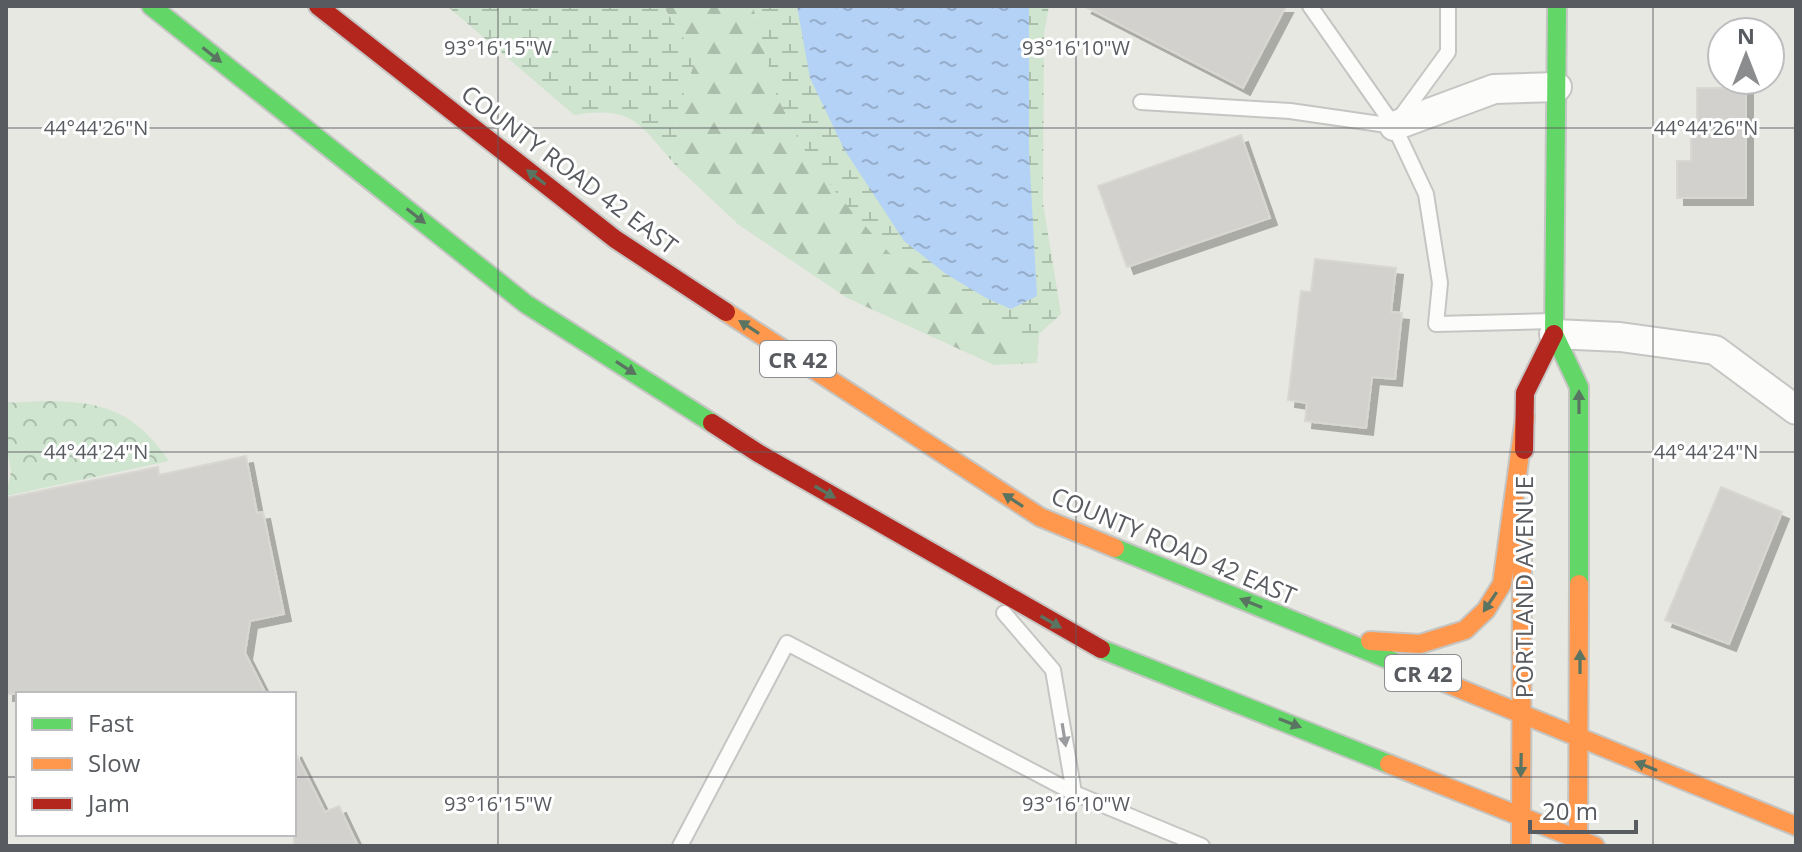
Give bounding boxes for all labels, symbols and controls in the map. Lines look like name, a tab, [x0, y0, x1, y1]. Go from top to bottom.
north arrow	[1706, 16, 1786, 96]
text: N	[1737, 20, 1755, 50]
text: 93°16'15"W	[444, 34, 553, 61]
text: 93°16'10"W	[1022, 34, 1131, 61]
one-way arrow	[202, 46, 222, 62]
street label: COUNTY ROAD 42 EAST	[455, 77, 685, 261]
text: 44°44'26"N	[44, 114, 148, 141]
text: 44°44'26"N	[1654, 114, 1758, 141]
one-way arrow	[526, 170, 546, 186]
one-way arrow	[406, 208, 426, 224]
one-way arrow	[738, 319, 759, 334]
road number: CR 42	[760, 341, 836, 377]
one-way arrow	[616, 361, 637, 376]
one-way arrow	[1573, 389, 1585, 414]
text: 44°44'24"N	[44, 438, 148, 465]
text: 44°44'24"N	[1654, 438, 1758, 465]
street label: PORTLAND AVENUE	[1507, 476, 1540, 698]
street label: COUNTY ROAD 42 EAST	[1046, 478, 1302, 612]
one-way arrow	[814, 485, 837, 499]
one-way arrow	[1002, 493, 1024, 507]
one-way arrow	[1483, 592, 1498, 613]
one-way arrow	[1239, 597, 1263, 610]
one-way arrow	[1039, 615, 1062, 629]
one-way arrow	[1574, 649, 1586, 674]
road number: CR 42	[1385, 655, 1461, 691]
legend	[16, 692, 296, 836]
text: Fast	[88, 706, 134, 739]
one-way arrow	[1278, 717, 1302, 730]
one-way arrow	[1058, 723, 1071, 748]
text: Slow	[88, 746, 141, 779]
one-way arrow	[1515, 753, 1527, 778]
one-way arrow	[1634, 759, 1658, 772]
scale bar	[1530, 784, 1636, 834]
text: Jam	[86, 786, 130, 819]
text: 93°16'15"W	[444, 790, 553, 817]
text: 93°16'10"W	[1022, 790, 1131, 817]
text: 20 m	[1542, 794, 1598, 827]

